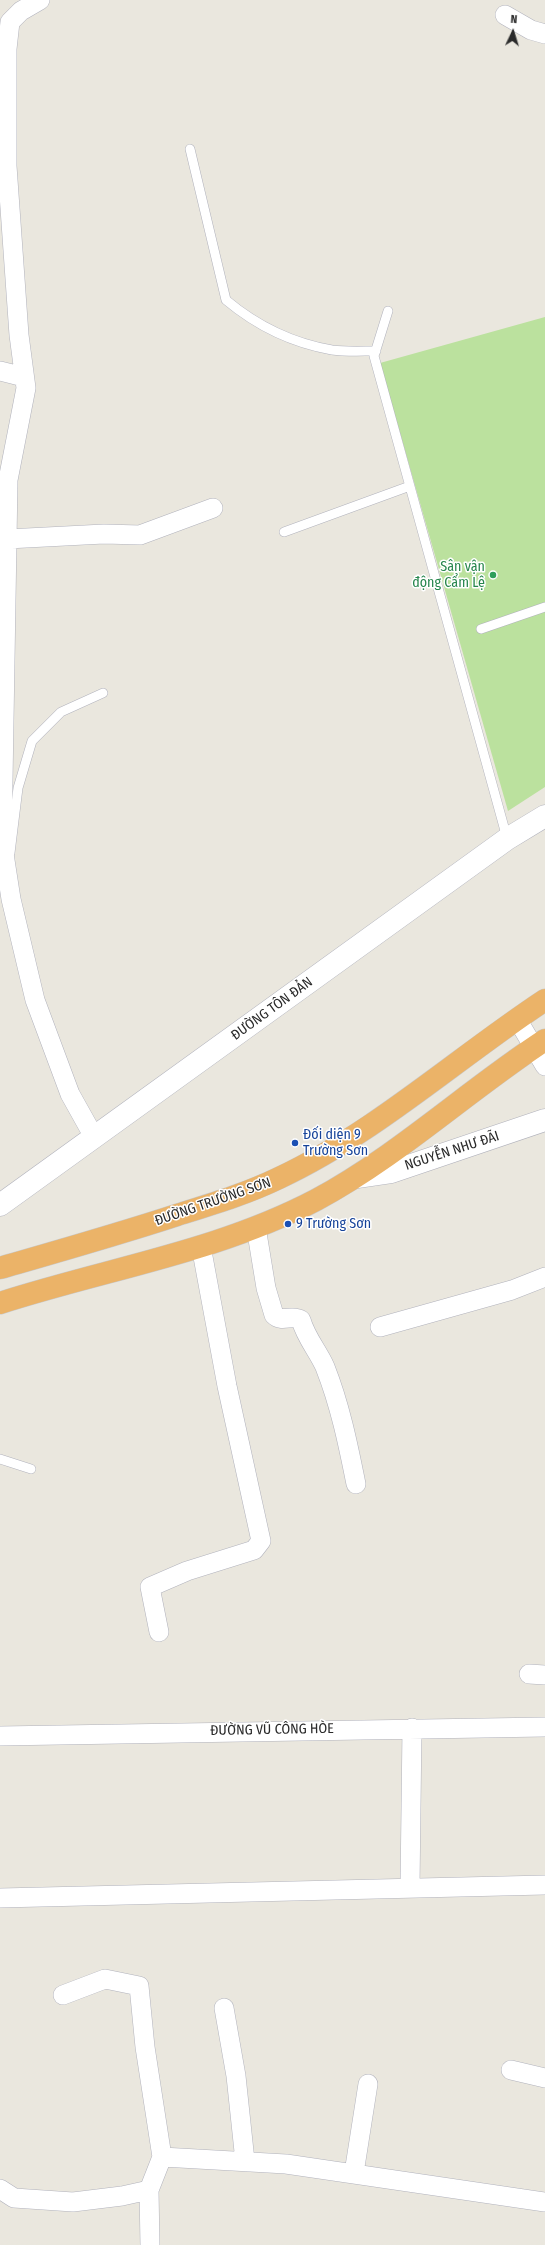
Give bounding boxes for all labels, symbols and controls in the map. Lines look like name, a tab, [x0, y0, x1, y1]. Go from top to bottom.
north arrow	[493, 12, 533, 52]
text: N	[510, 13, 518, 26]
place label: Sân vận động Cẩm Lệ	[412, 559, 485, 592]
marker: Sân vận động Cẩm Lệ	[488, 570, 498, 580]
street label: ĐƯỜNG TÔN ĐẢN	[228, 974, 316, 1044]
place label: Đối diện 9 Trường Sơn	[303, 1127, 368, 1160]
street label: NGUYỄN NHƯ ĐÃI	[403, 1128, 501, 1174]
marker: Đối diện 9 Trường Sơn	[290, 1138, 300, 1148]
street label: ĐƯỜNG TRƯỜNG SƠN	[153, 1174, 273, 1230]
place label: 9 Trường Sơn	[296, 1216, 371, 1232]
marker: 9 Trường Sơn	[283, 1219, 293, 1229]
street label: ĐƯỜNG VŨ CÔNG HÒE	[210, 1721, 334, 1739]

